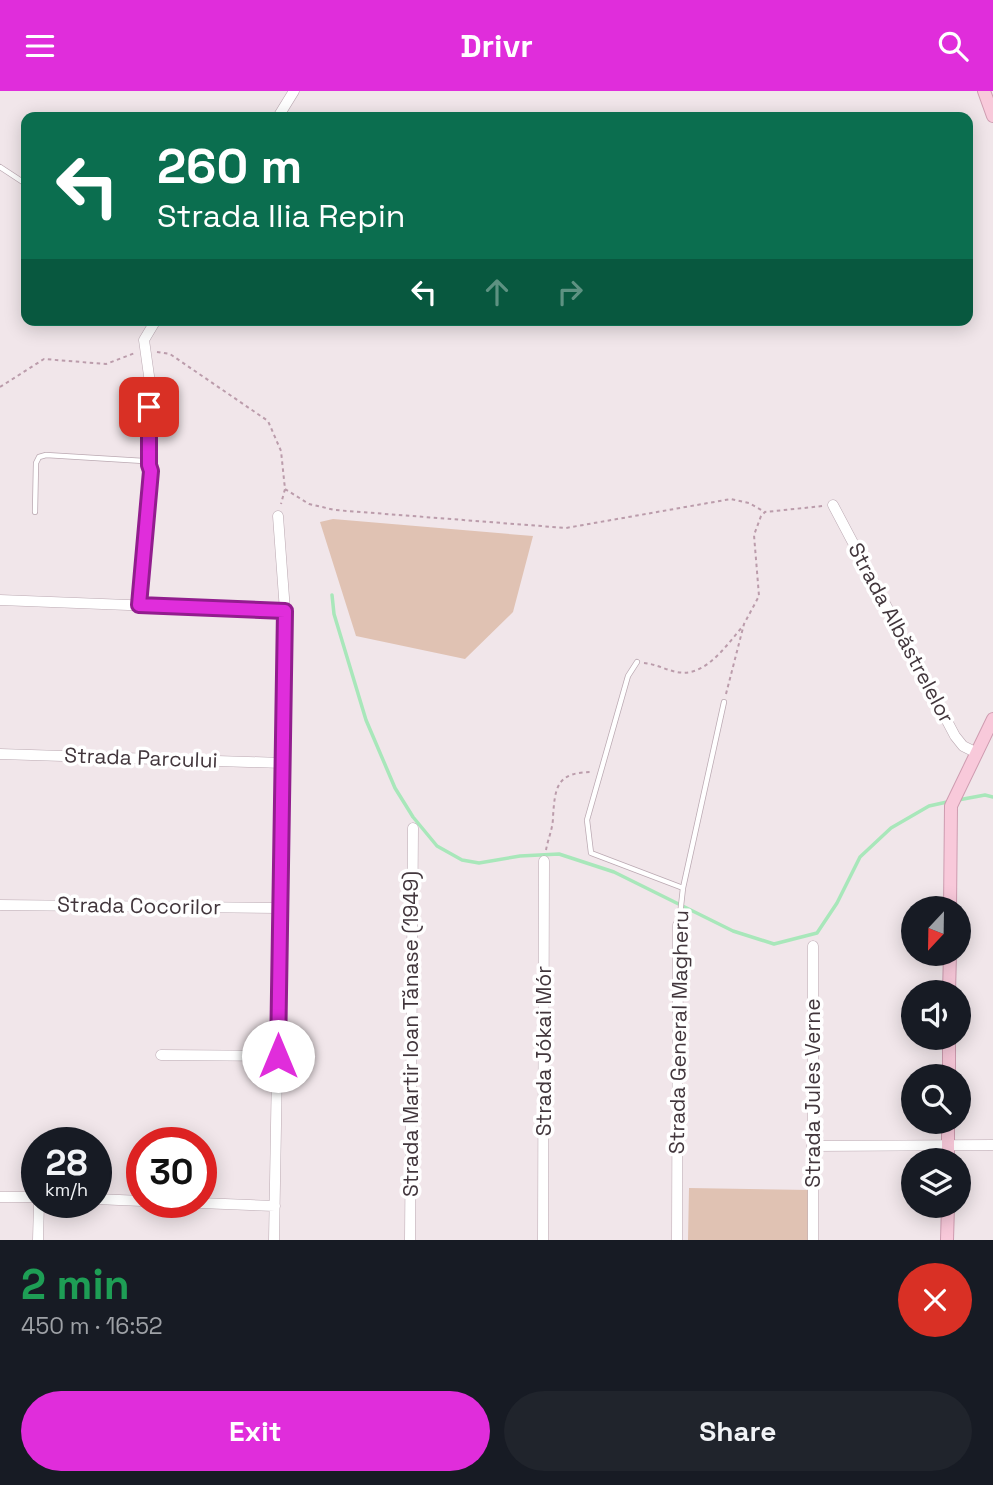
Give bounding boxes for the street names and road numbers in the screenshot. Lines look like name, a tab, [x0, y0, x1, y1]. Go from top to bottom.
street label: Strada Albăstrelelor	[842, 538, 960, 728]
street label: Strada Parcului	[64, 741, 218, 774]
street label: Strada Martir Ioan Tănase (1949)	[397, 871, 424, 1197]
street label: Strada Cocorilor	[57, 891, 221, 920]
street label: Strada General Magheru	[663, 910, 694, 1154]
street label: Strada Jókai Mór	[530, 966, 557, 1136]
street label: Strada Jules Verne	[799, 998, 826, 1188]

